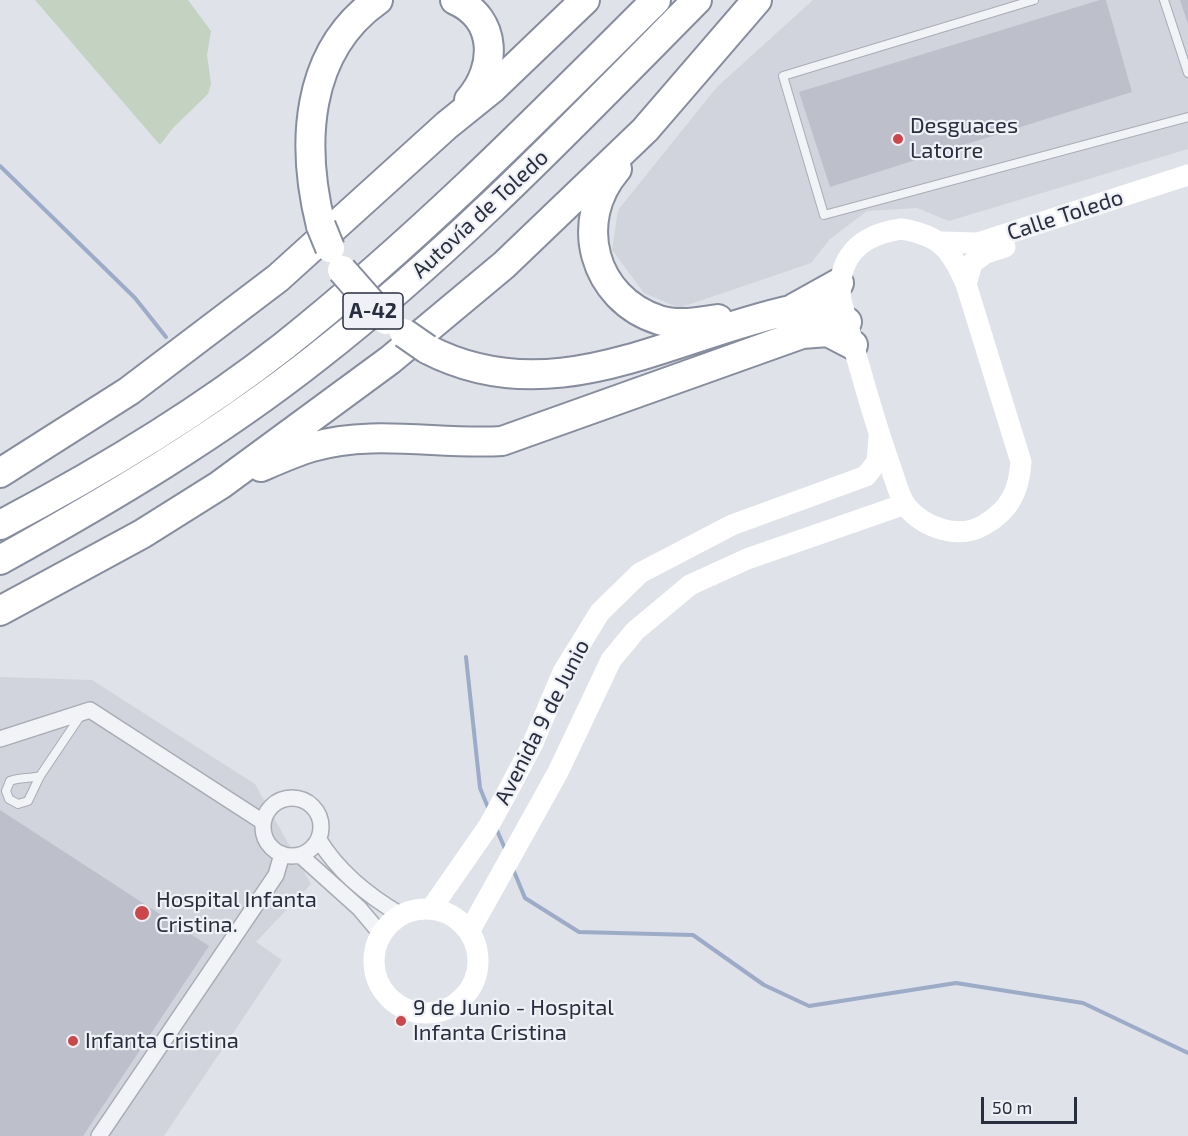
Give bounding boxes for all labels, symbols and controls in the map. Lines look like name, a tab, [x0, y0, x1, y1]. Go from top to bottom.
place label: Desguaces Latorre	[910, 113, 1018, 164]
marker: Desguaces Latorre	[891, 132, 905, 146]
street label: Autovía de Toledo	[406, 144, 554, 284]
street label: Calle Toledo	[1004, 184, 1126, 246]
road number: A-42	[343, 293, 403, 329]
street label: Avenida 9 de Junio	[489, 635, 595, 809]
place label: Hospital Infanta Cristina.	[156, 887, 317, 938]
marker: Hospital Infanta Cristina.	[133, 904, 151, 922]
place label: 9 de Junio - Hospital Infanta Cristina	[413, 995, 614, 1046]
marker: 9 de Junio - Hospital Infanta Cristina	[394, 1014, 408, 1028]
place label: Infanta Cristina	[85, 1028, 239, 1054]
marker: Infanta Cristina	[66, 1034, 80, 1048]
scale bar	[984, 1085, 1080, 1123]
text: 50 m	[992, 1096, 1032, 1118]

